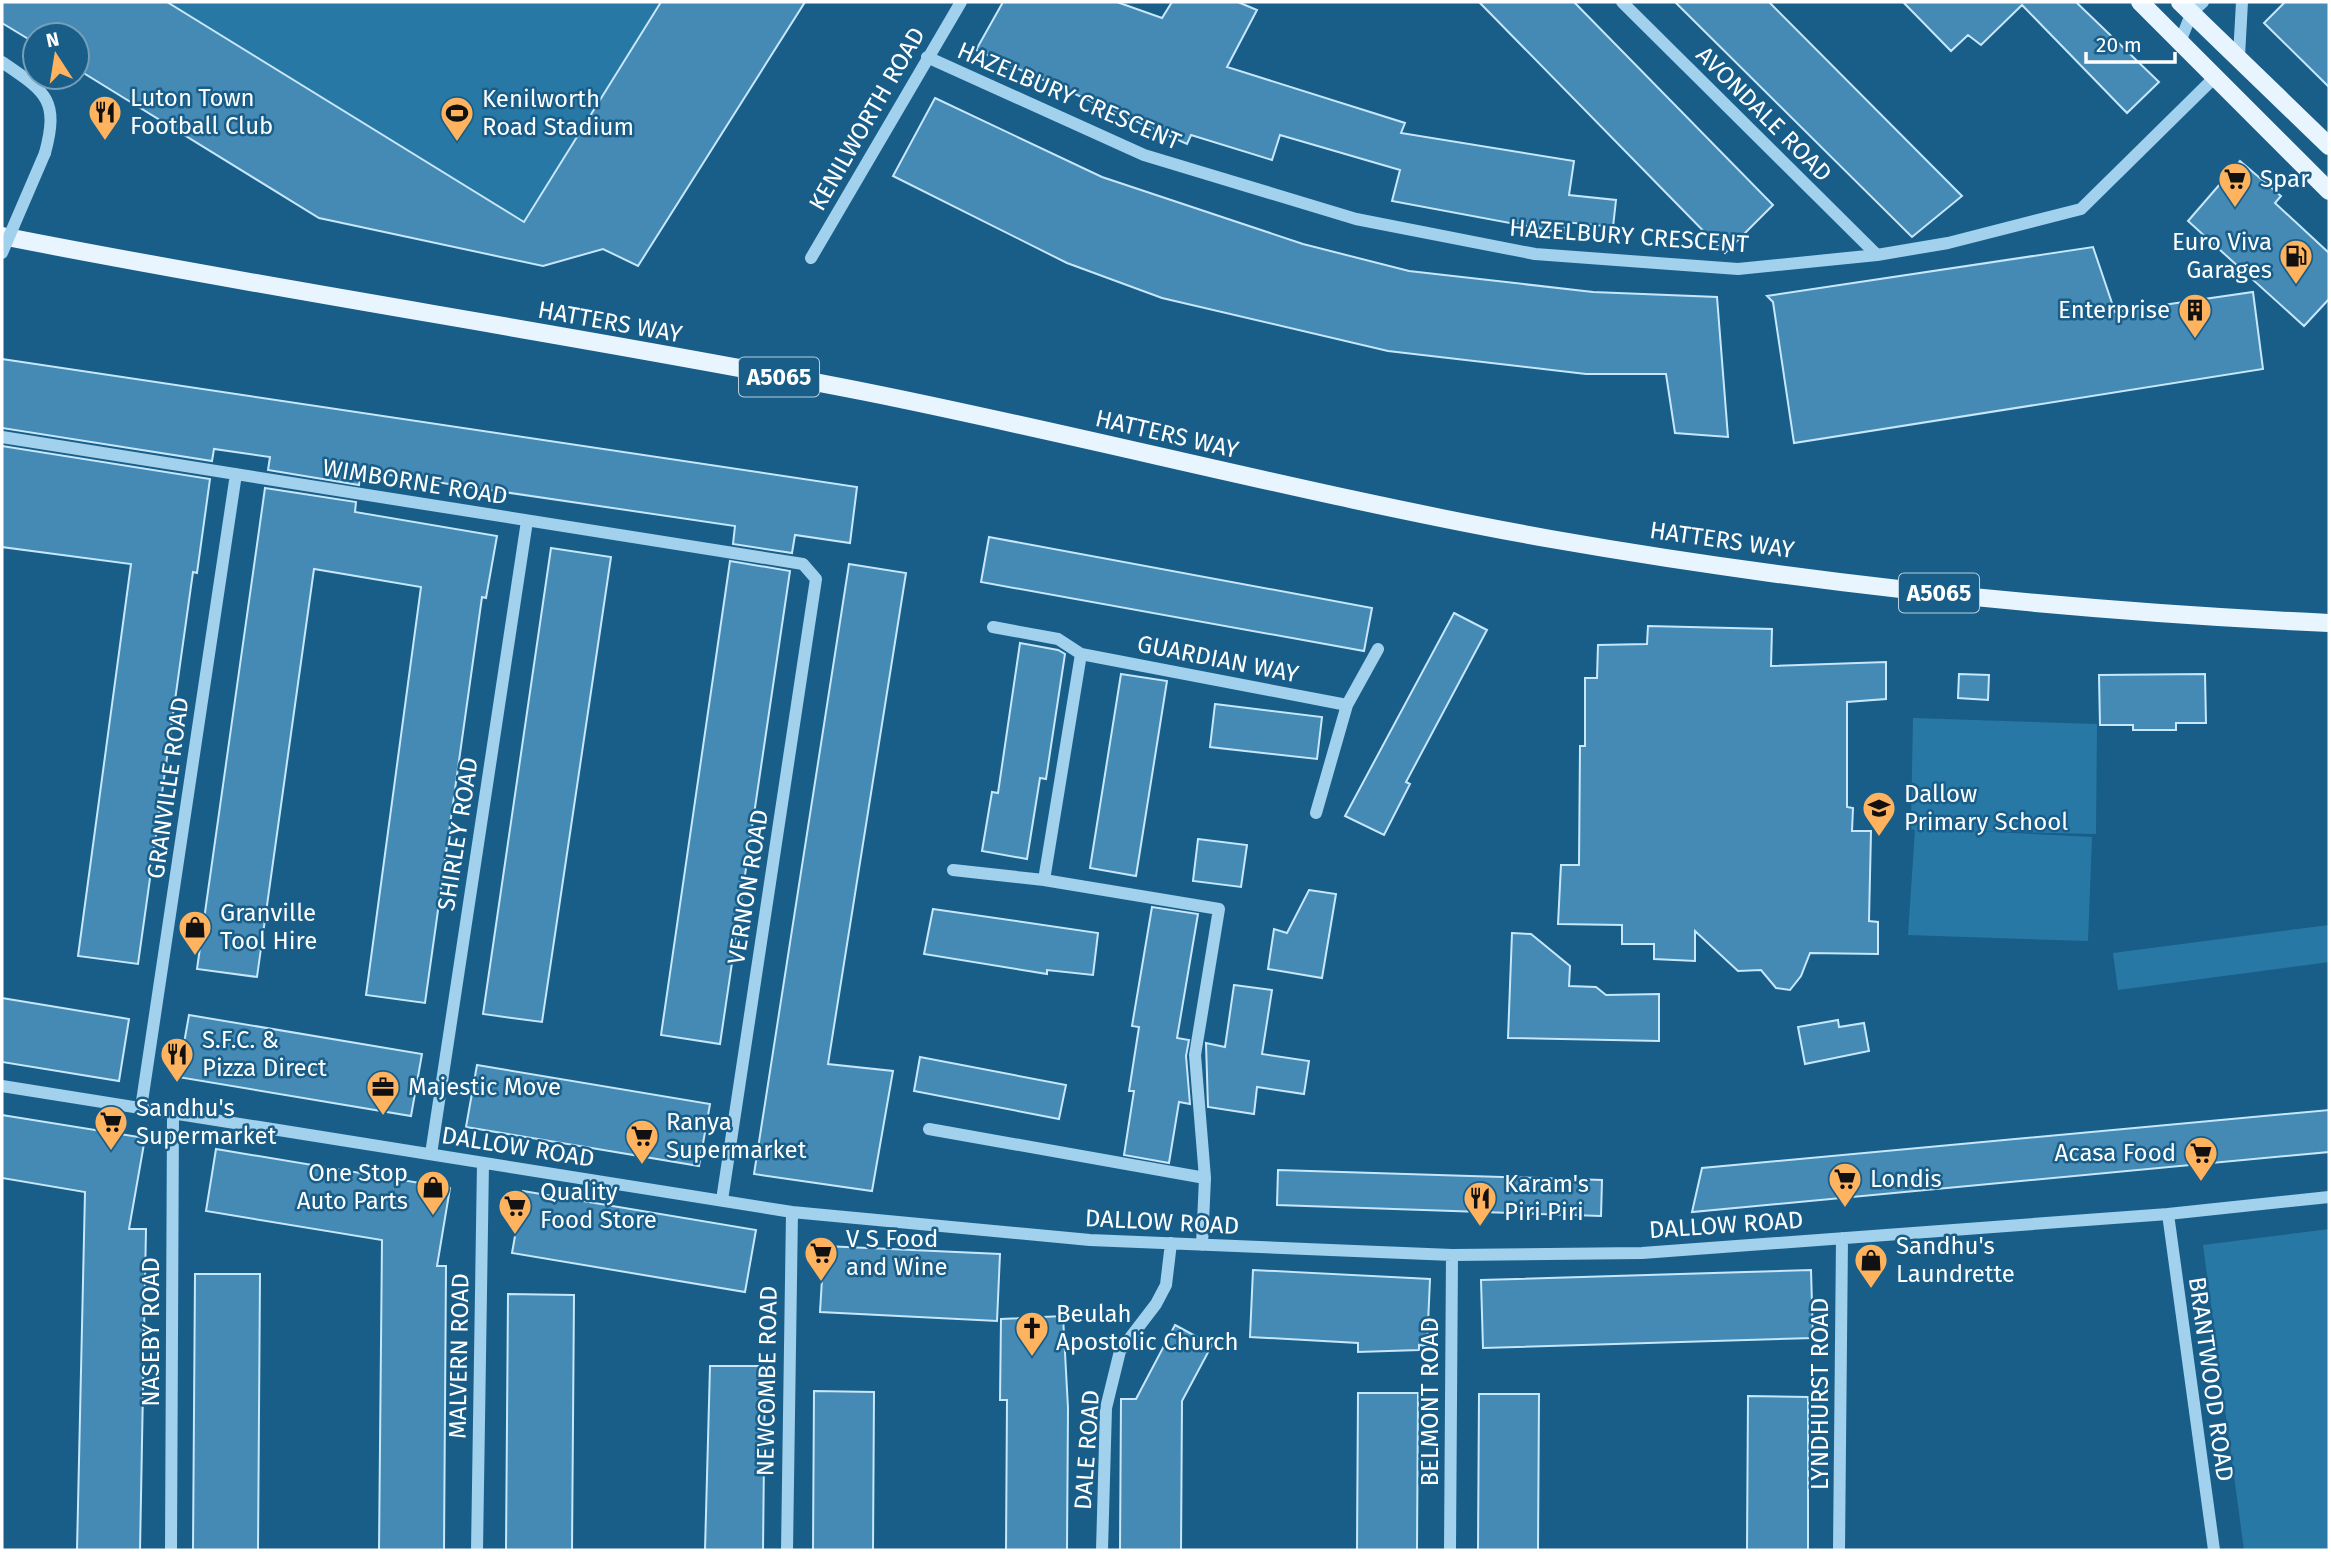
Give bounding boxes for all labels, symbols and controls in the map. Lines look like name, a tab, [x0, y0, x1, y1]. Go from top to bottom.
north arrow	[21, 21, 91, 91]
scale bar	[2086, 21, 2175, 65]
street label: KENILWORTH ROAD	[803, 22, 931, 216]
text: N	[44, 27, 61, 52]
text: 20 m	[2096, 32, 2142, 58]
street label: HAZELBURY CRESCENT	[953, 36, 1185, 156]
street label: AVONDALE ROAD	[1691, 41, 1837, 187]
place label: Luton Town Football Club	[130, 84, 273, 140]
place label: Kenilworth Road Stadium	[482, 85, 634, 141]
restaurant icon: Luton Town Football Club	[86, 93, 124, 142]
sports icon: Kenilworth Road Stadium	[438, 94, 476, 143]
supermarket icon: Spar	[2216, 160, 2254, 209]
place label: Spar	[2260, 165, 2310, 193]
street label: HAZELBURY CRESCENT	[1508, 214, 1750, 258]
place label: Euro Viva Garages	[2172, 228, 2272, 284]
fuel station icon: Euro Viva Garages	[2277, 237, 2315, 286]
building icon: Enterprise	[2176, 291, 2214, 340]
street label: HATTERS WAY	[536, 296, 685, 349]
place label: Enterprise	[2058, 296, 2170, 324]
road number: A5065	[739, 358, 819, 396]
street label: HATTERS WAY	[1093, 404, 1242, 464]
street label: WIMBORNE ROAD	[321, 454, 509, 510]
street label: HATTERS WAY	[1648, 516, 1797, 564]
road number: A5065	[1899, 573, 1979, 612]
street label: GUARDIAN WAY	[1135, 630, 1302, 689]
street label: GRANVILLE ROAD	[141, 695, 195, 881]
street label: SHIRLEY ROAD	[432, 755, 484, 913]
place label: Dallow Primary School	[1904, 780, 2068, 836]
school or university icon: Dallow Primary School	[1860, 789, 1898, 838]
street label: VERNON ROAD	[722, 808, 774, 966]
place label: Granville Tool Hire	[220, 899, 317, 955]
shop icon: Granville Tool Hire	[176, 908, 214, 957]
place label: S.F.C. & Pizza Direct	[202, 1026, 327, 1082]
restaurant icon: S.F.C. & Pizza Direct	[158, 1035, 196, 1084]
office icon: Majestic Move	[364, 1068, 402, 1117]
place label: Majestic Move	[408, 1073, 561, 1101]
place label: Sandhu's Supermarket	[136, 1094, 277, 1150]
supermarket icon: Sandhu's Supermarket	[92, 1103, 130, 1152]
place label: Ranya Supermarket	[666, 1108, 807, 1164]
supermarket icon: Ranya Supermarket	[623, 1117, 661, 1166]
street label: DALLOW ROAD	[440, 1121, 596, 1173]
supermarket icon: Acasa Food	[2182, 1134, 2220, 1183]
place label: Acasa Food	[2054, 1139, 2176, 1167]
place label: One Stop Auto Parts	[297, 1159, 408, 1215]
supermarket icon: Londis	[1826, 1160, 1864, 1209]
place label: Londis	[1870, 1165, 1942, 1193]
shop icon: One Stop Auto Parts	[414, 1168, 452, 1217]
place label: Karam's Piri Piri	[1504, 1170, 1589, 1226]
place label: Quality Food Store	[540, 1178, 657, 1234]
restaurant icon: Karam's Piri Piri	[1461, 1179, 1499, 1228]
supermarket icon: Quality Food Store	[496, 1187, 534, 1236]
street label: DALLOW ROAD	[1084, 1204, 1240, 1240]
street label: DALLOW ROAD	[1648, 1206, 1804, 1244]
place label: V S Food and Wine	[846, 1225, 948, 1281]
place label: Sandhu's Laundrette	[1896, 1232, 2015, 1288]
supermarket icon: V S Food and Wine	[802, 1234, 840, 1283]
shop icon: Sandhu's Laundrette	[1852, 1241, 1890, 1290]
street label: NASEBY ROAD	[137, 1257, 165, 1407]
street label: MALVERN ROAD	[444, 1273, 474, 1439]
street label: BRANTWOOD ROAD	[2183, 1275, 2239, 1483]
street label: NEWCOMBE ROAD	[751, 1285, 783, 1477]
street label: LYNDHURST ROAD	[1806, 1298, 1834, 1490]
place label: Beulah Apostolic Church	[1056, 1300, 1239, 1356]
church icon: Beulah Apostolic Church	[1013, 1309, 1051, 1358]
street label: BELMONT ROAD	[1416, 1317, 1444, 1487]
street label: DALE ROAD	[1069, 1389, 1105, 1511]

